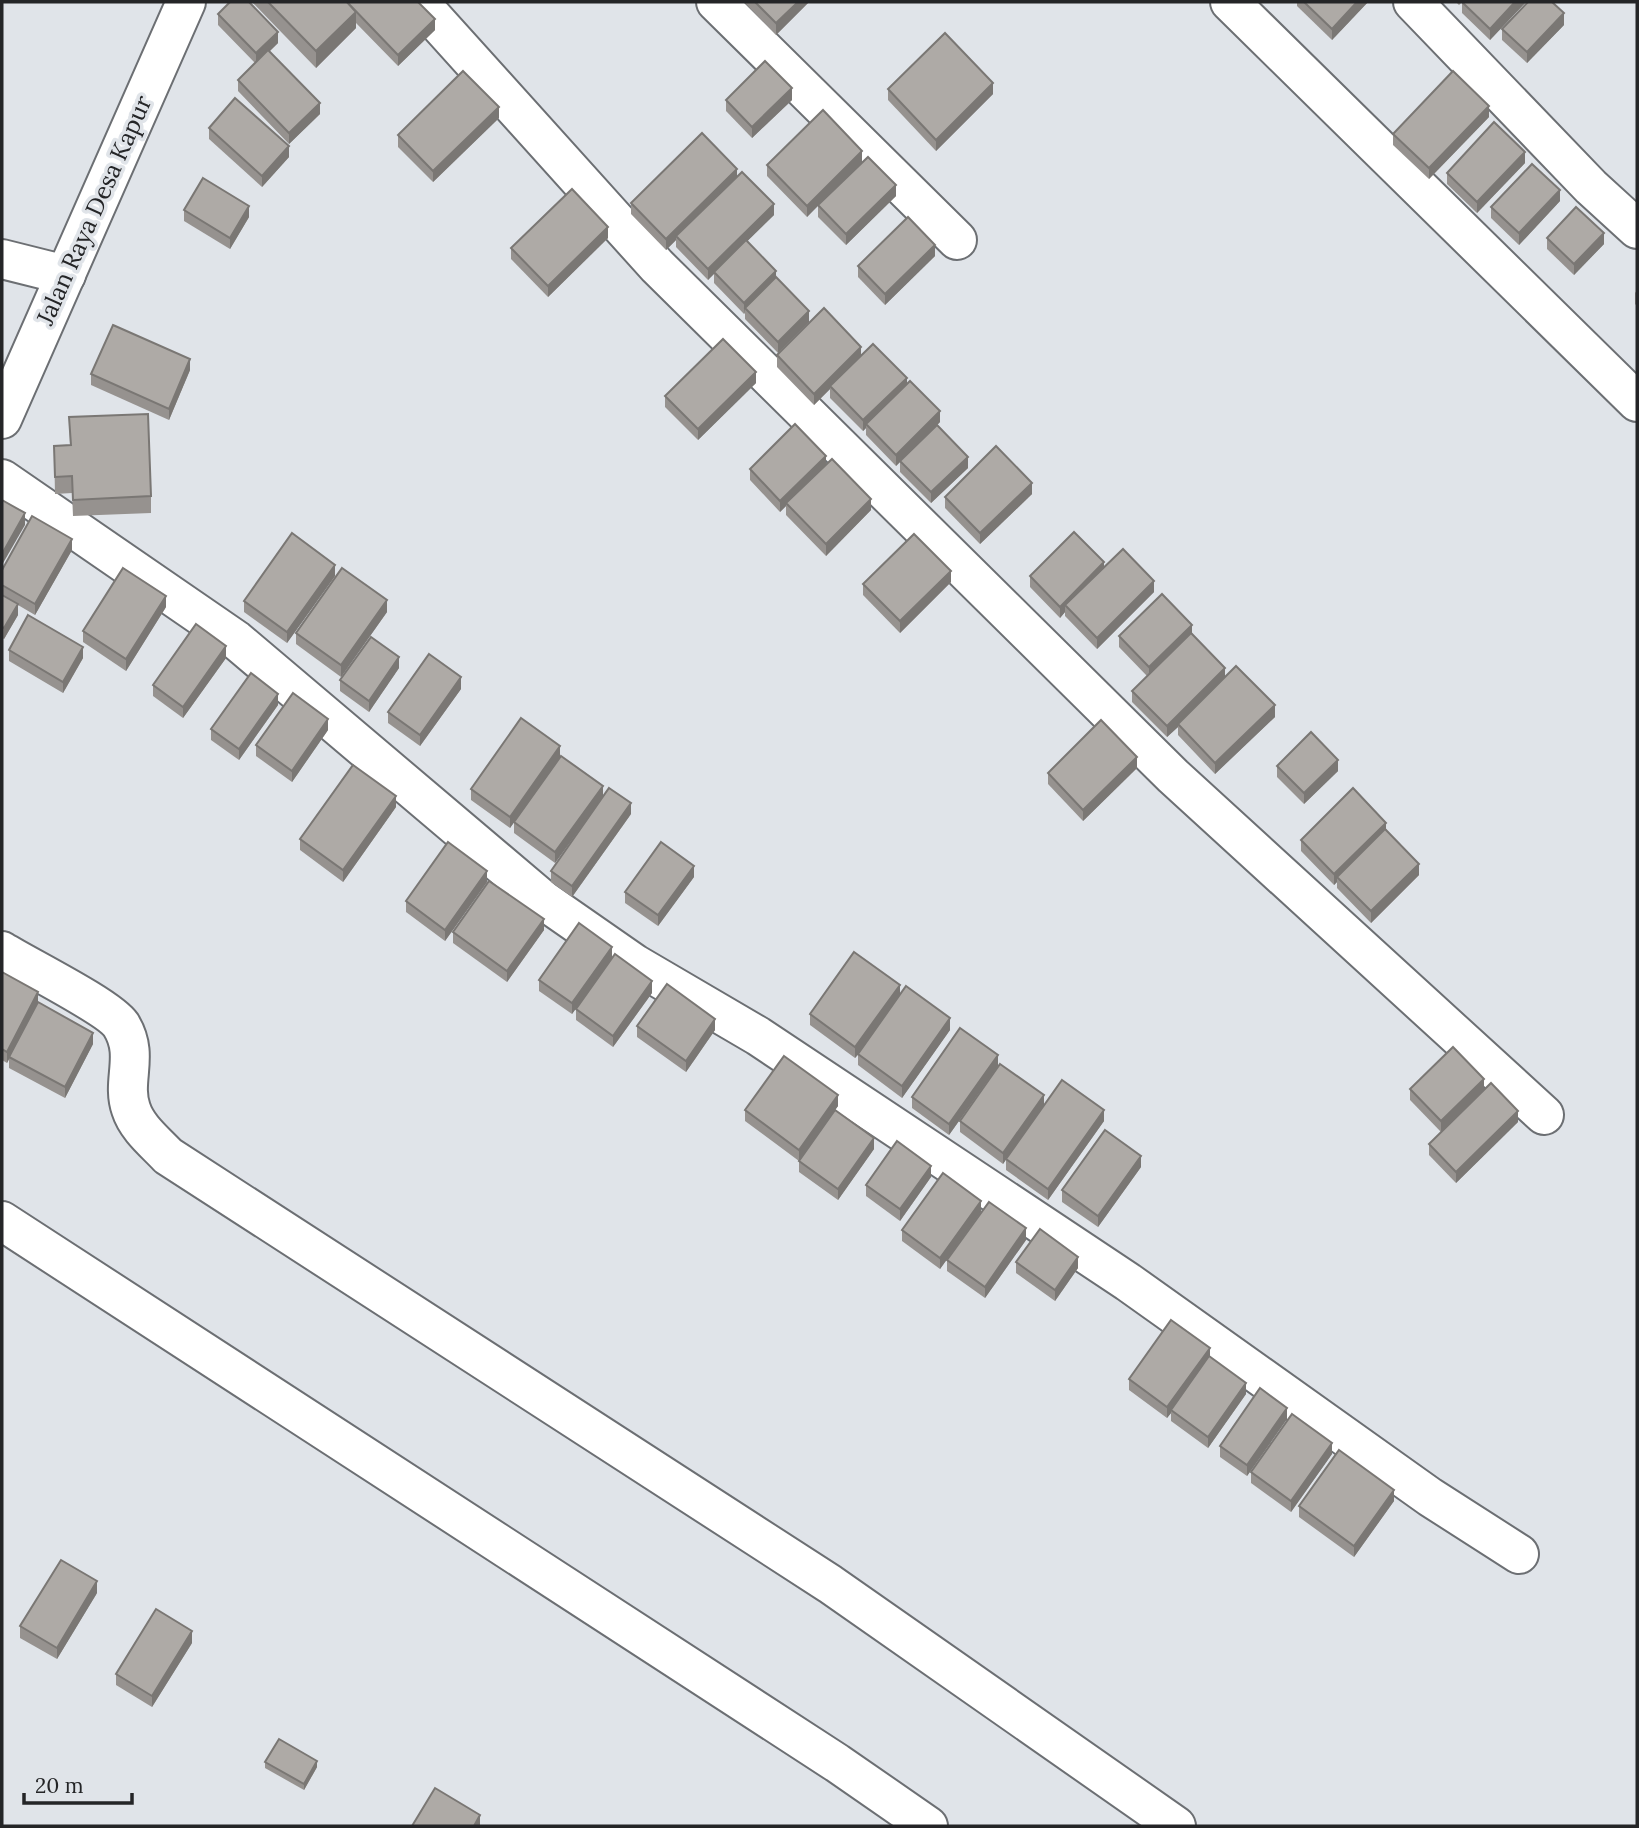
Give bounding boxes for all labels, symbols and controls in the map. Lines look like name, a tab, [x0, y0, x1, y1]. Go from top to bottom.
street label: Jalan Raya Desa Kapur	[29, 90, 159, 330]
scale bar	[24, 1762, 133, 1806]
text: 20 m	[35, 1772, 84, 1799]

